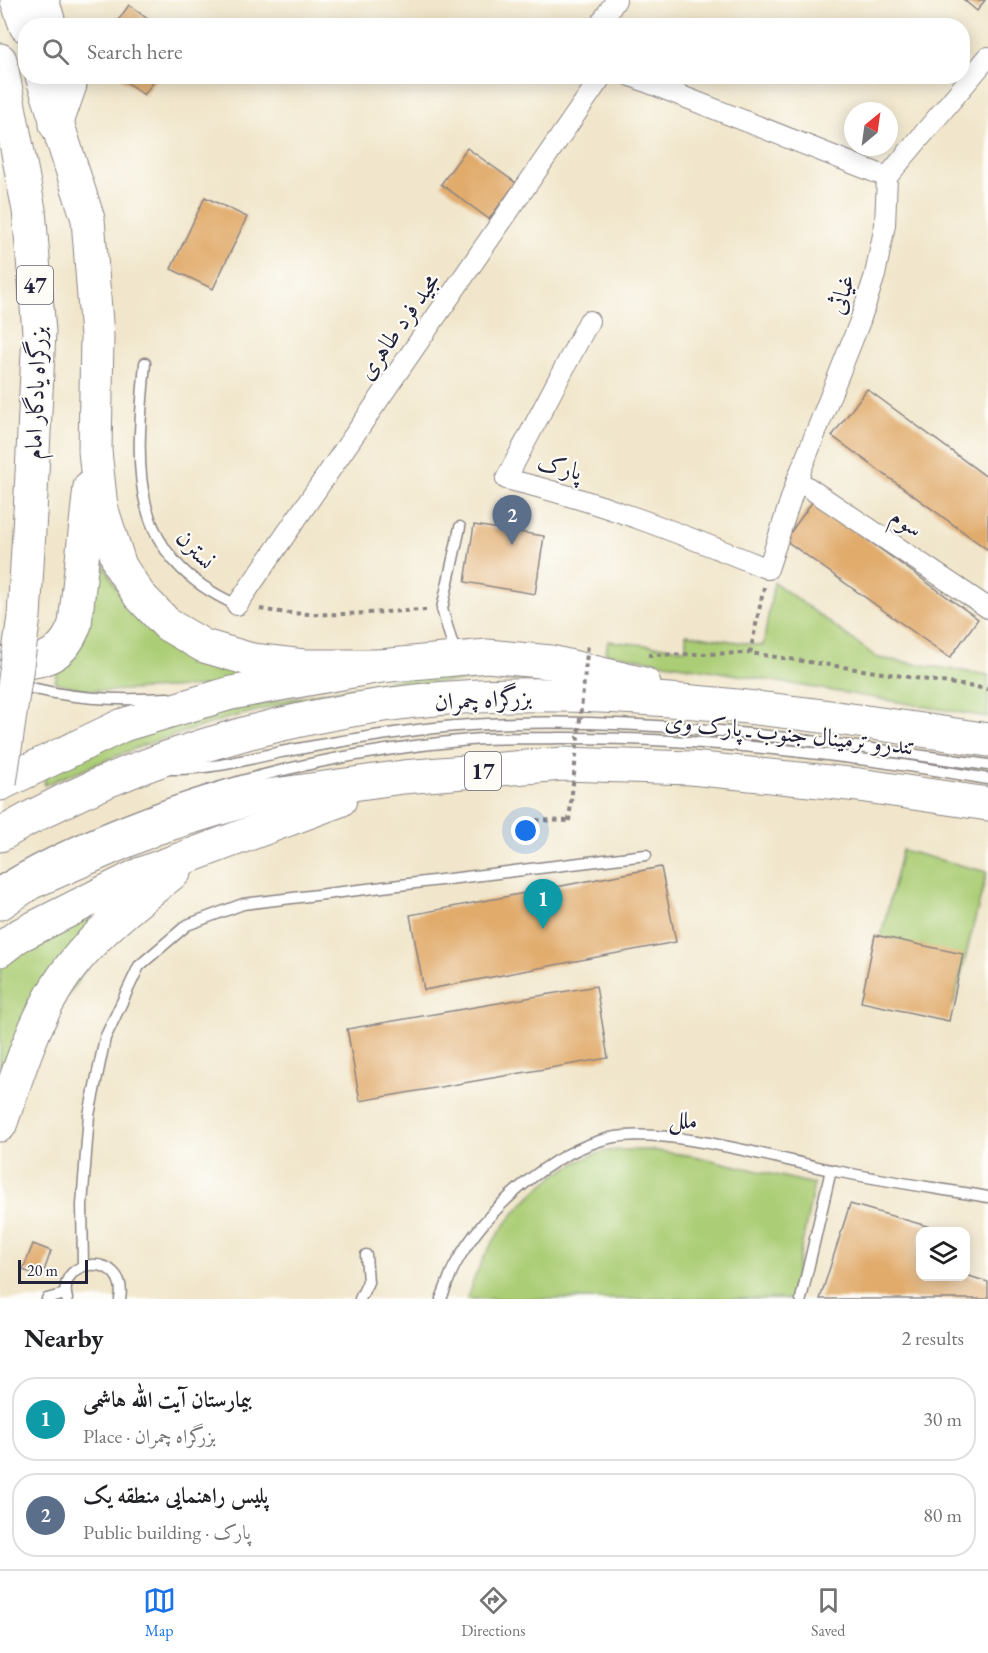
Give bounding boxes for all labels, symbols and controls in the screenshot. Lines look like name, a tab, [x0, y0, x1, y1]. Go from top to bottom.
search box	[18, 18, 970, 84]
icon: search	[39, 35, 72, 68]
text: Search here	[87, 37, 182, 66]
north arrow	[844, 102, 898, 156]
road number: 47	[17, 266, 53, 304]
street label: مجید فرد طاهری	[350, 266, 447, 386]
street label: غیاثی	[820, 270, 862, 318]
street label: بزرگراه یادگار امام	[17, 326, 59, 460]
street label: پارک	[534, 445, 587, 489]
pin: 2	[492, 496, 532, 545]
street label: سوم	[881, 500, 929, 549]
street label: نسترن	[170, 522, 222, 576]
street label: بزرگراه چمران	[433, 681, 533, 717]
street label: تندرو ترمینال جنوب ـ پارک وی	[663, 704, 917, 764]
road number: 17	[465, 752, 501, 790]
your location	[511, 816, 540, 845]
pin: 1	[524, 880, 562, 929]
street label: ملل	[668, 1102, 700, 1138]
map controls	[916, 1227, 970, 1281]
button: layers	[916, 1227, 970, 1281]
scale bar	[18, 1257, 88, 1284]
text: 20 m	[27, 1260, 58, 1281]
text: Nearby	[24, 1321, 104, 1355]
text: 2 results	[901, 1325, 964, 1351]
text: بیمارستان آیت الله هاشمی	[83, 1385, 252, 1414]
text: 1	[40, 1406, 51, 1432]
text: 30 m	[923, 1406, 962, 1432]
text: Place · بزرگراه چمران	[83, 1423, 216, 1449]
text: پلیس راهنمایی منطقه یک	[83, 1481, 268, 1510]
text: 2	[40, 1502, 51, 1528]
text: 80 m	[923, 1502, 962, 1528]
text: Public building · پارک	[83, 1519, 251, 1545]
tab: Map	[143, 1584, 176, 1641]
tab: Directions	[461, 1584, 526, 1641]
tab: Saved	[811, 1584, 845, 1641]

